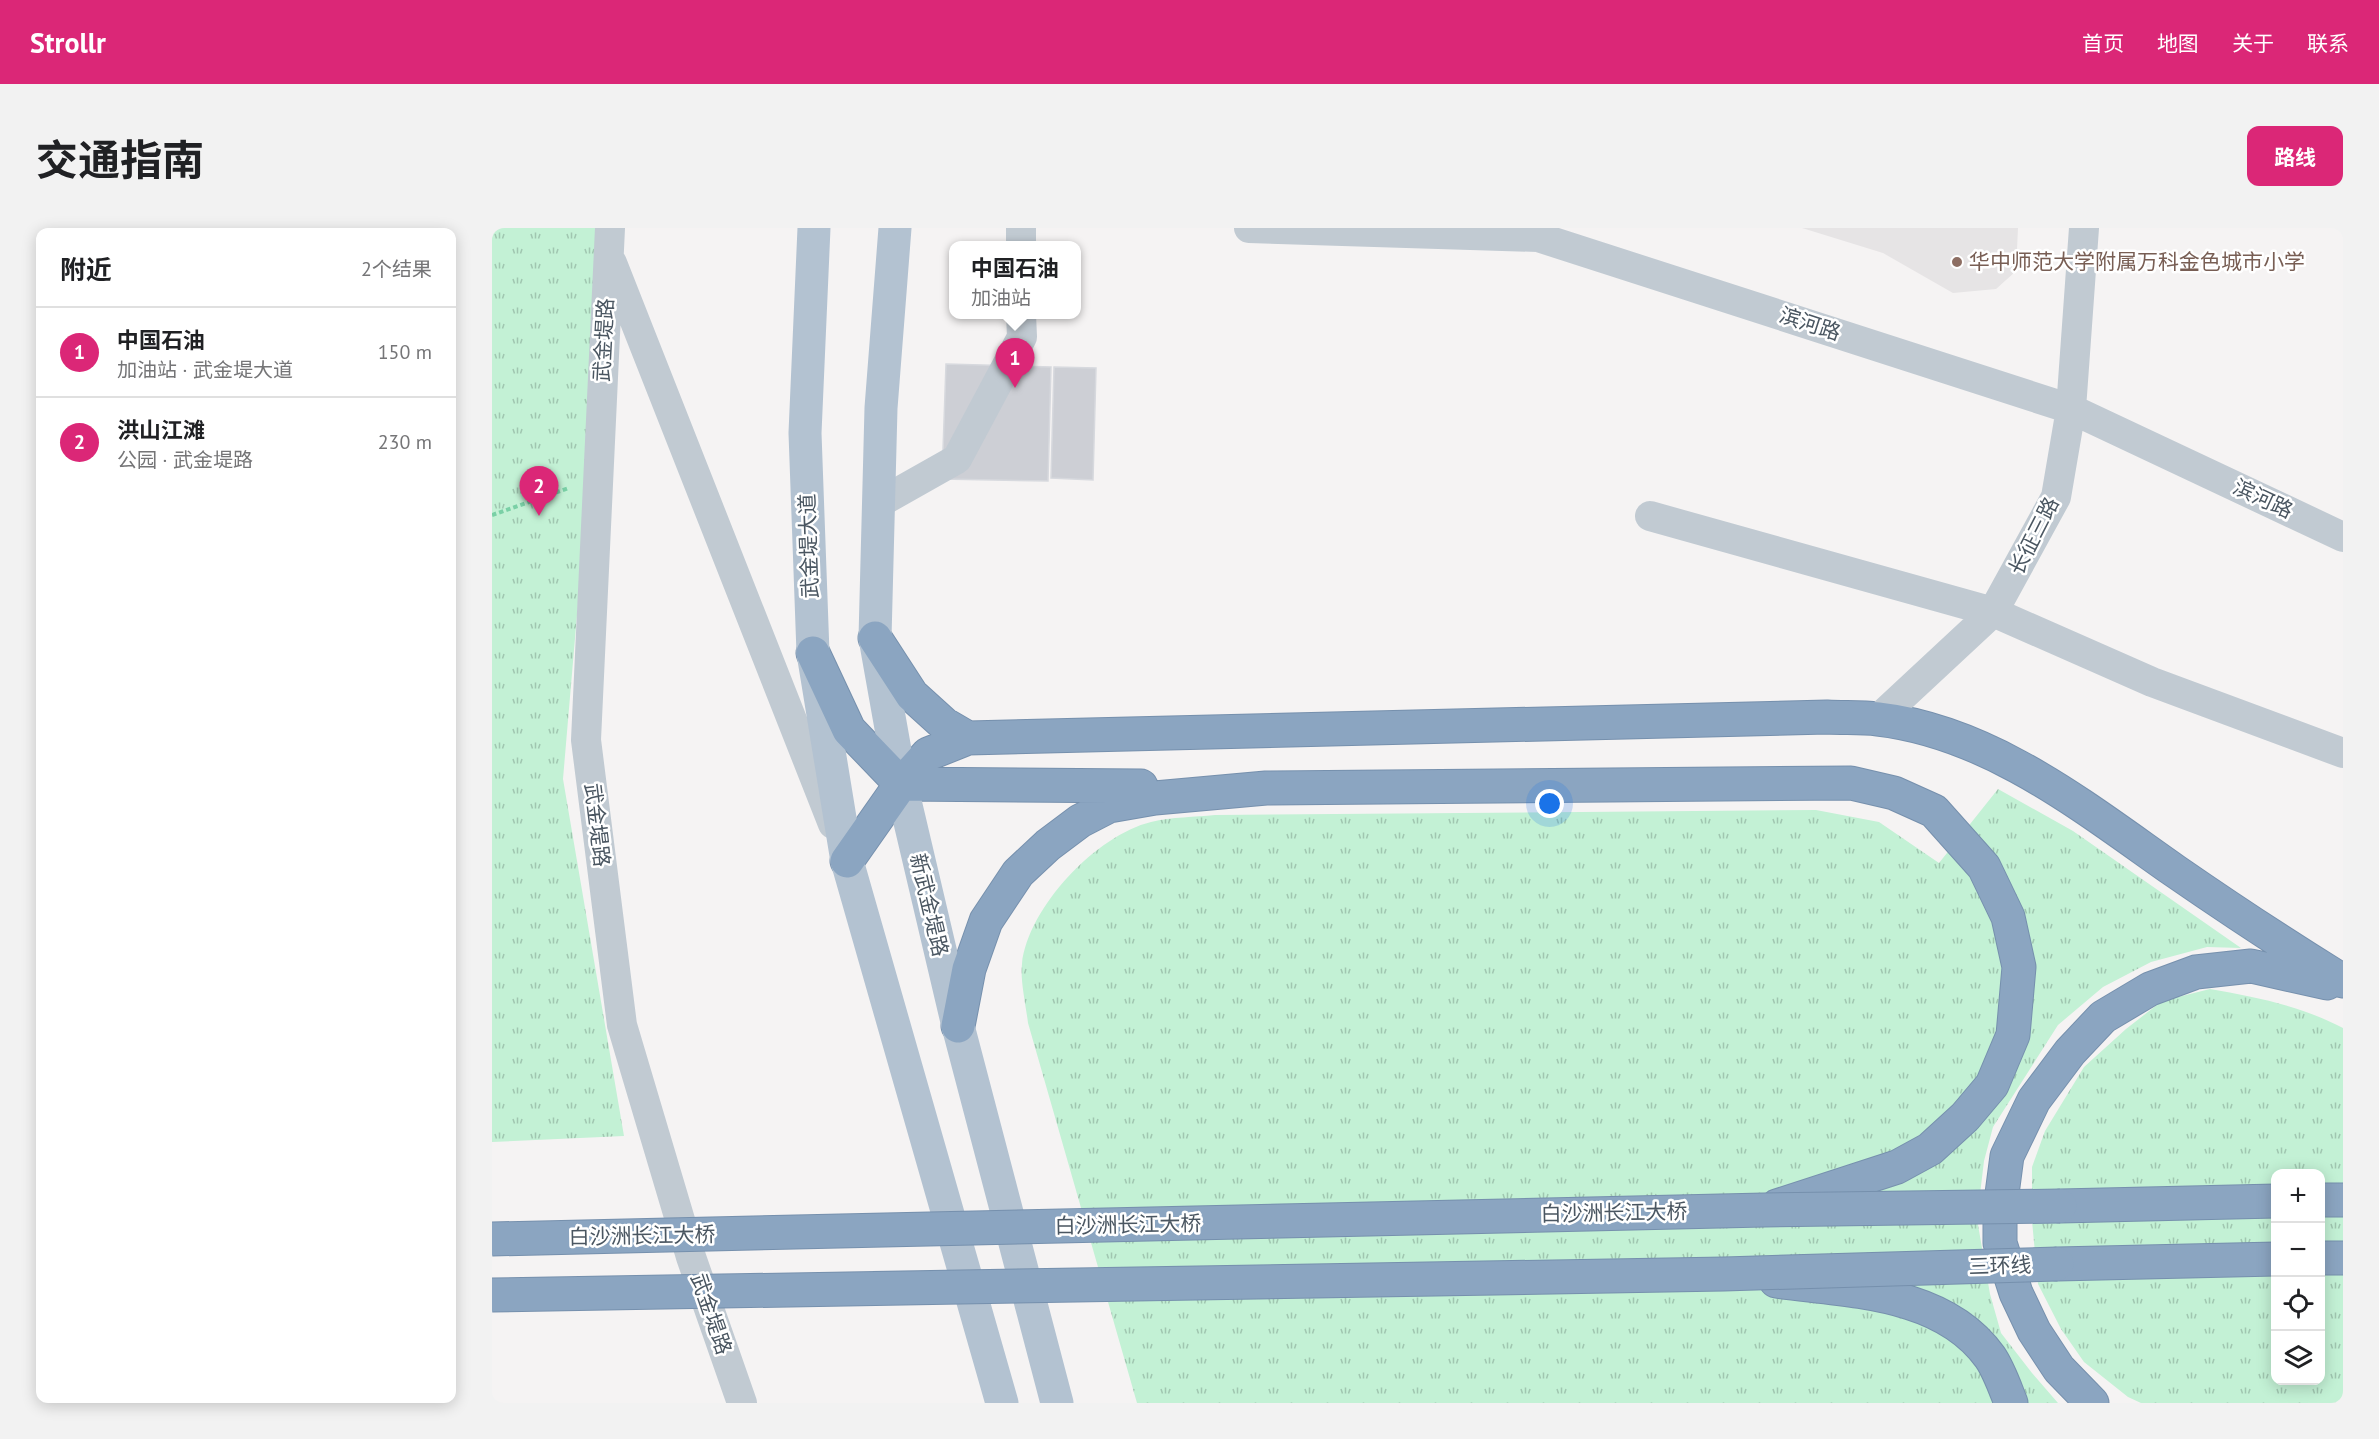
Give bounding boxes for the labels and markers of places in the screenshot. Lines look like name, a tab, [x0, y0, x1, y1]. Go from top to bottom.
place label: 华中师范大学附属万科金色城市小学	[1969, 248, 2305, 275]
marker: 华中师范大学附属万科金色城市小学	[1950, 255, 1964, 269]
pin: 1	[996, 338, 1034, 388]
pin: 2	[520, 466, 558, 516]

